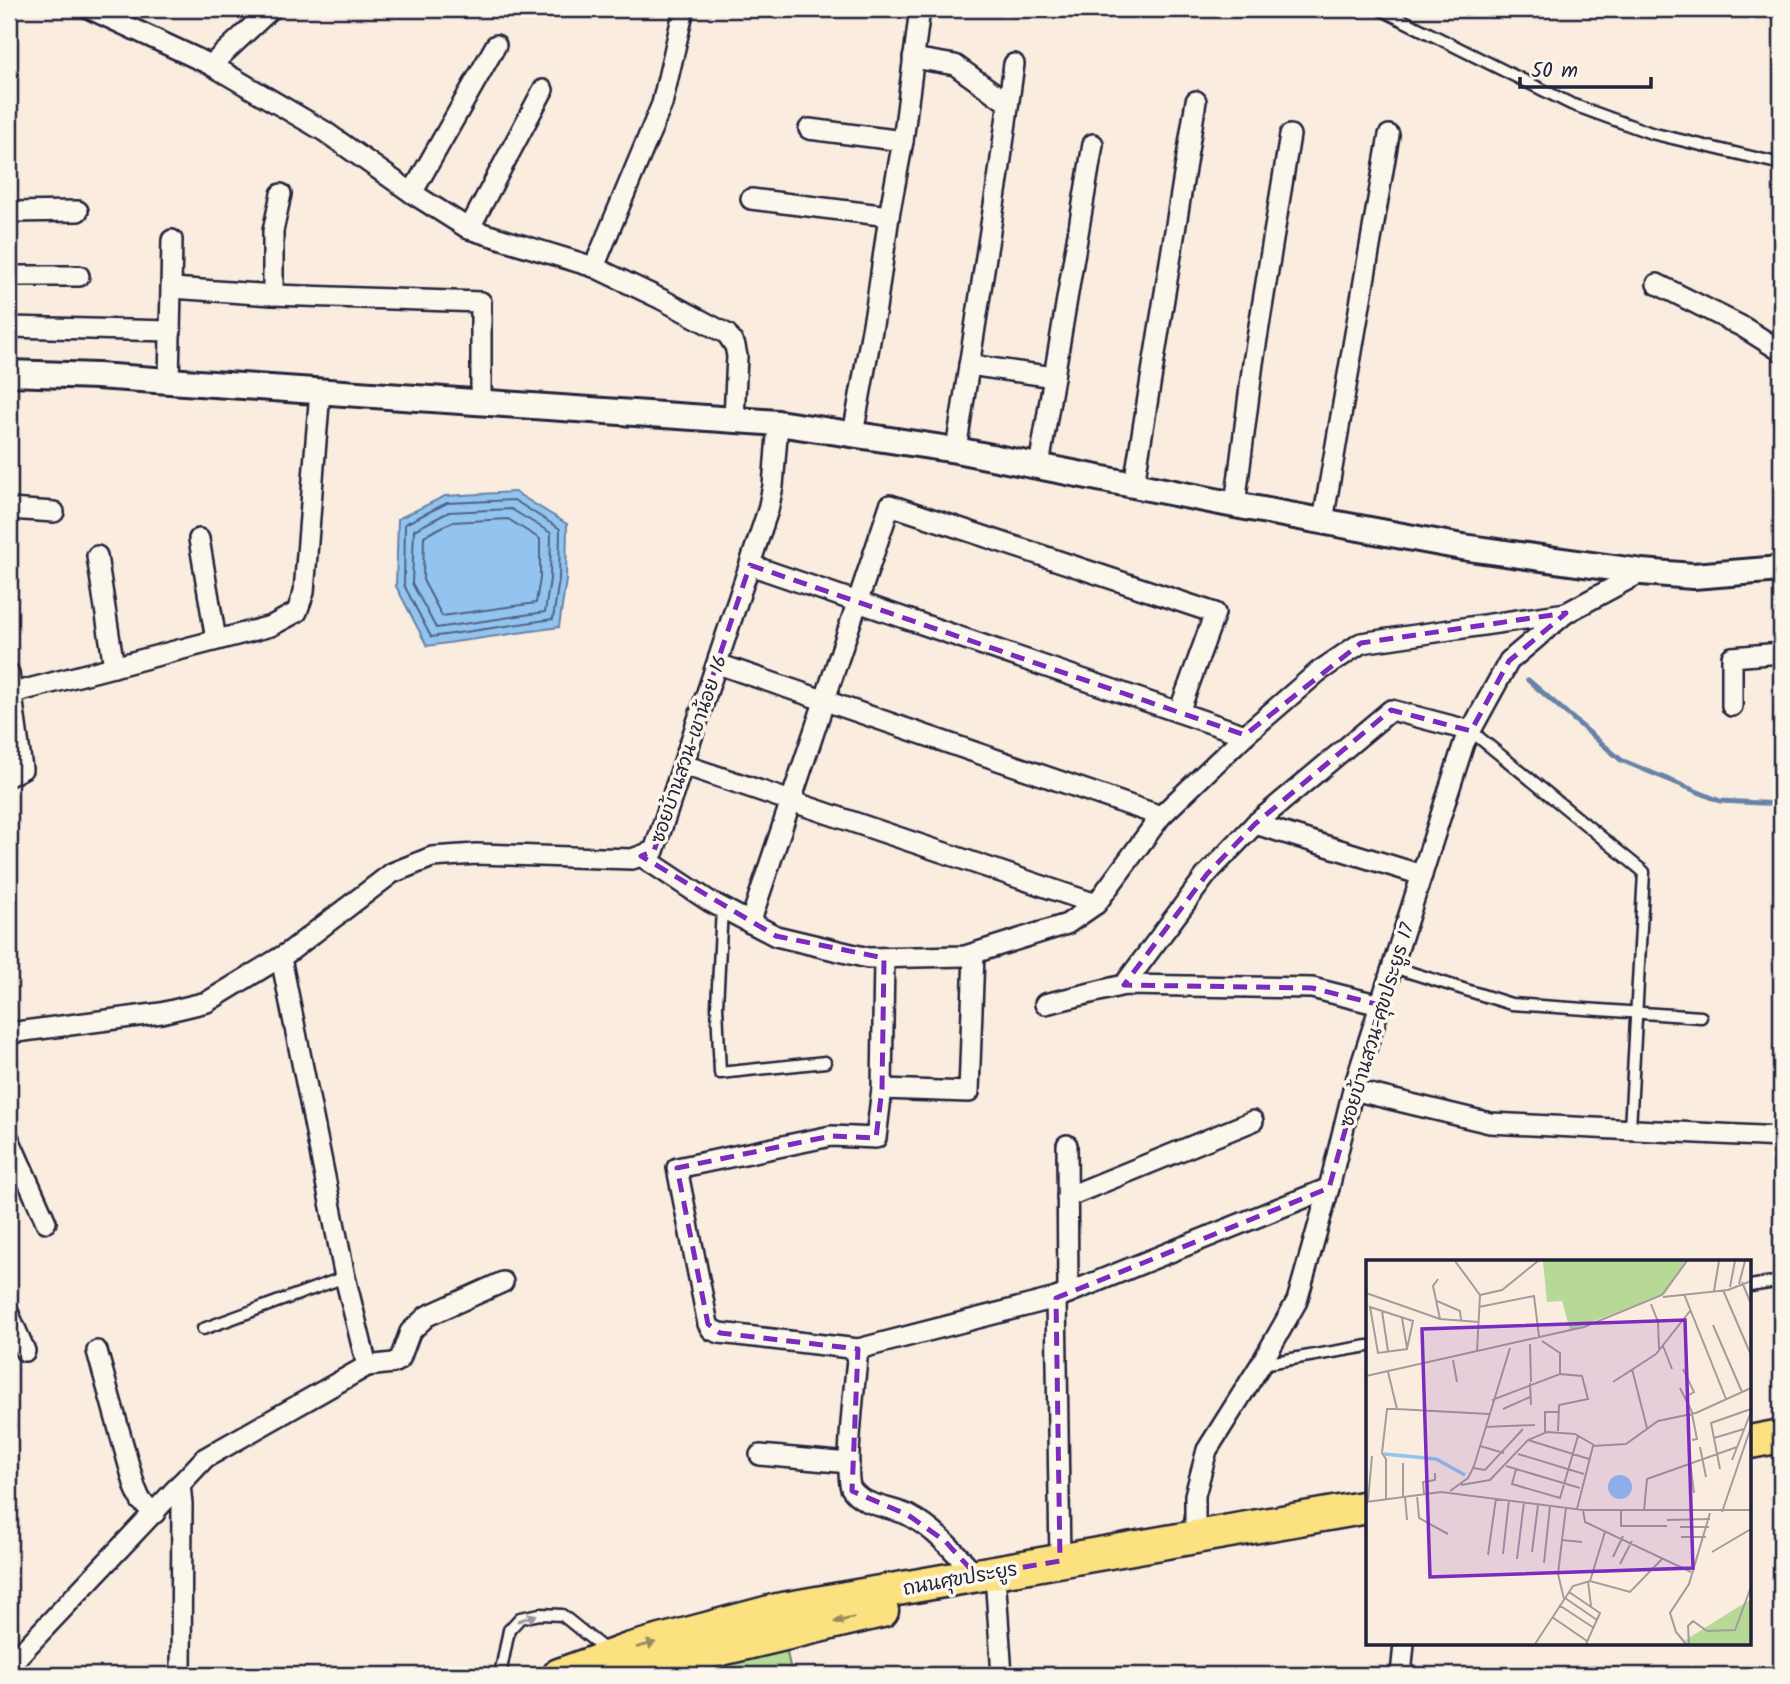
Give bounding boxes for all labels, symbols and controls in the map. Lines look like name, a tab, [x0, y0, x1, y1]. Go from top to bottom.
scale bar	[1520, 46, 1652, 90]
text: 50 m	[1531, 55, 1578, 88]
street label: ซอยบ้านสวน-เขาน้อย 16	[644, 651, 736, 848]
street label: ซอยบ้านสวน-ศุขประยูร 17	[1333, 918, 1424, 1132]
inset map	[1366, 1260, 1752, 1646]
street label: ถนนศุขประยูร	[901, 1555, 1020, 1605]
one-way arrow	[516, 1613, 537, 1623]
one-way arrow	[833, 1615, 855, 1626]
one-way arrow	[636, 1639, 658, 1650]

